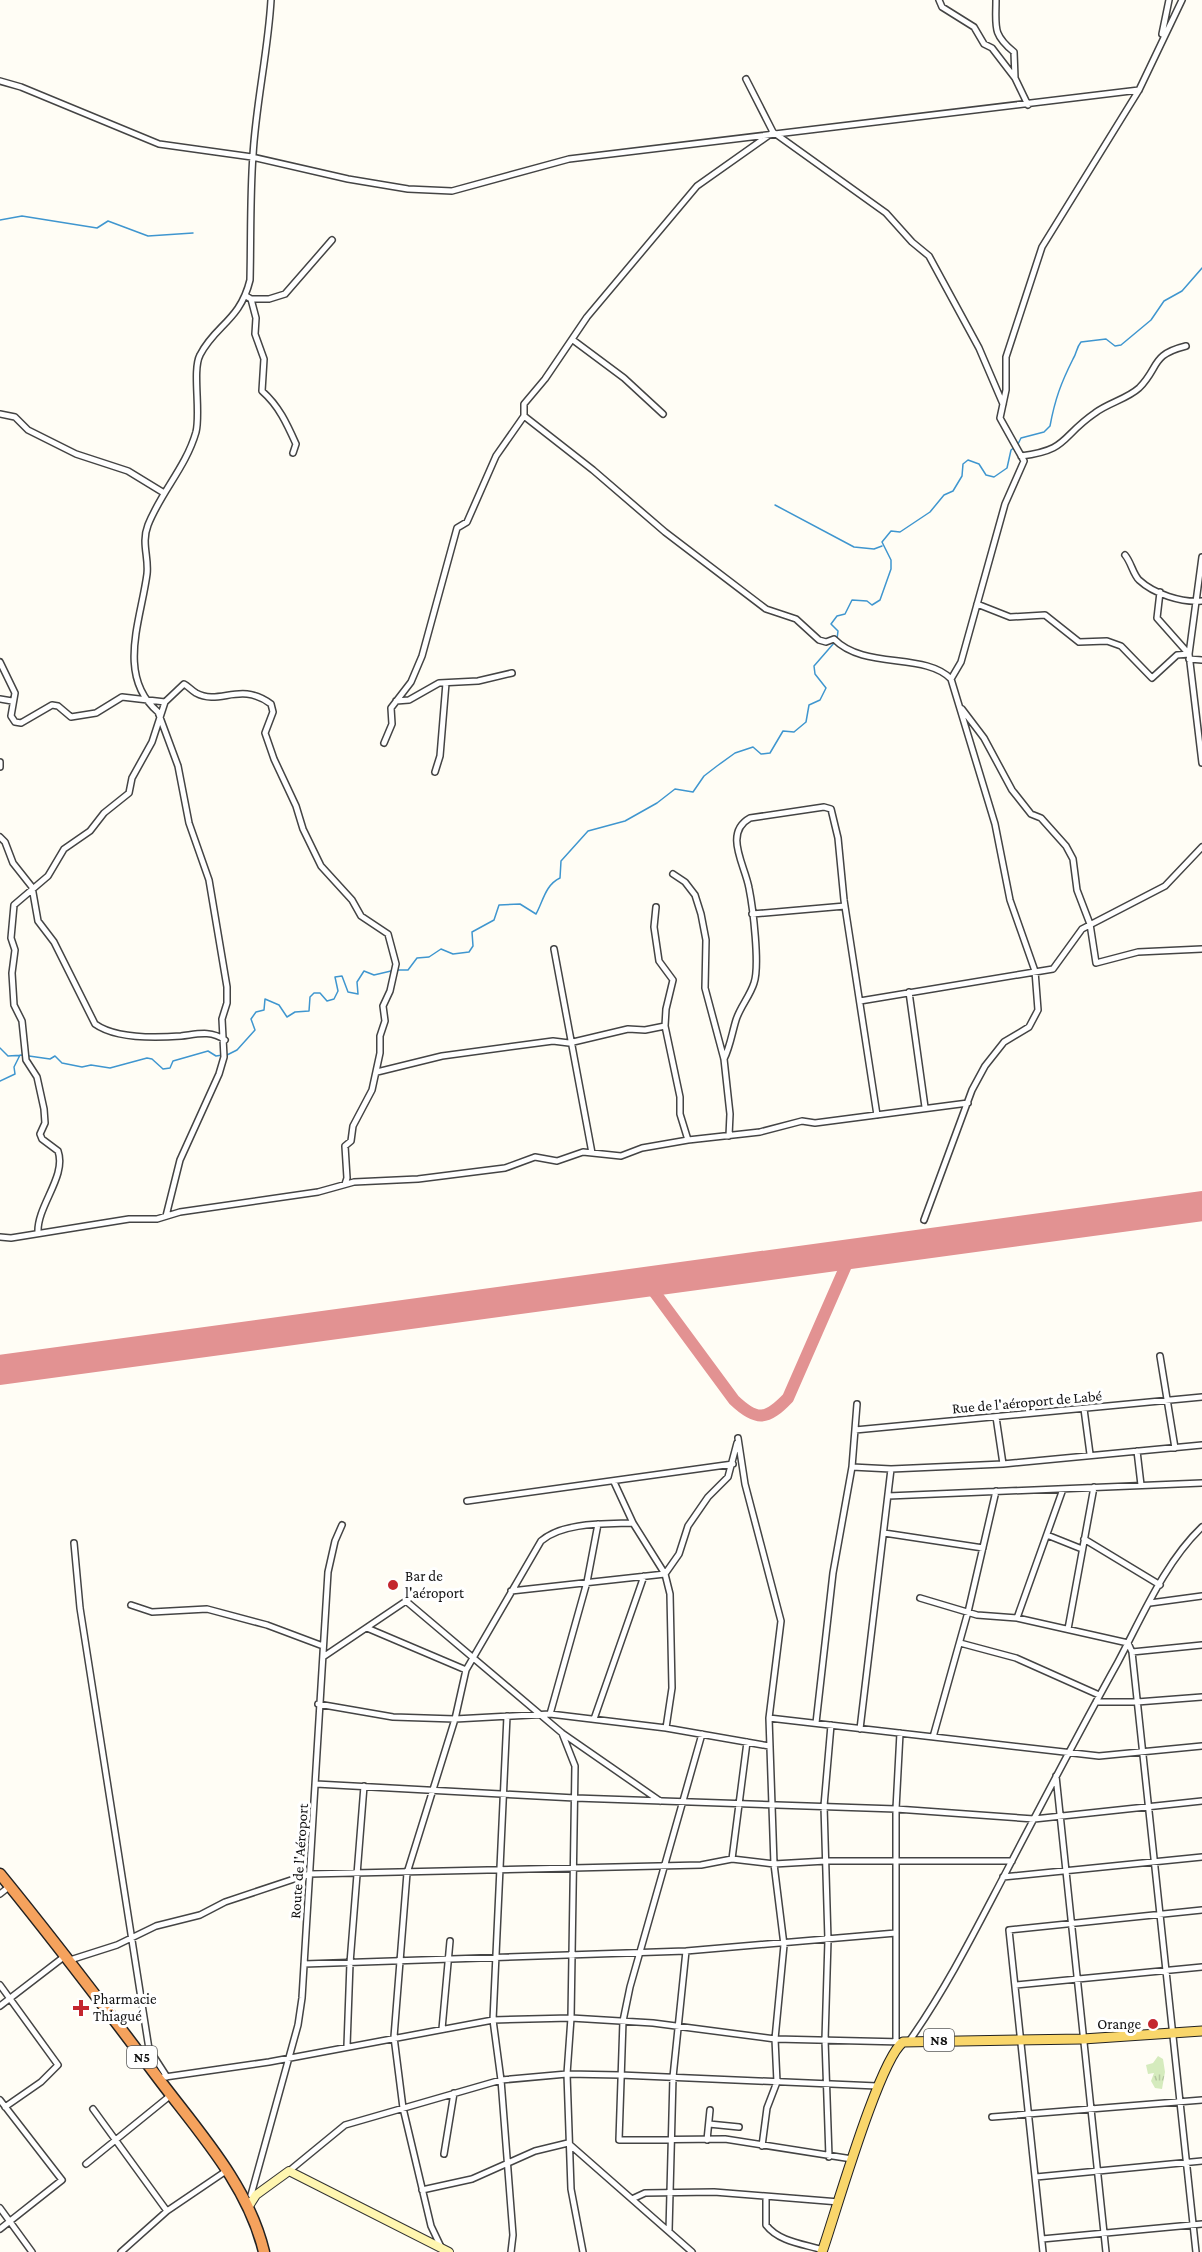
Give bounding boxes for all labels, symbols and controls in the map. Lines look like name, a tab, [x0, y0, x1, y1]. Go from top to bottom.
street label: Rue de l'aéroport de Labé	[951, 1387, 1103, 1418]
place label: Bar de l'aéroport	[405, 1568, 465, 1602]
marker: Bar de l'aéroport	[386, 1578, 400, 1592]
street label: Route de l'Aéroport	[287, 1802, 312, 1919]
place label: Pharmacie Thiagué	[93, 1991, 157, 2025]
marker: Pharmacie Thiagué	[74, 2001, 88, 2015]
place label: Orange	[1097, 2016, 1141, 2033]
marker: Orange	[1146, 2017, 1160, 2031]
road number: N8	[924, 2029, 954, 2051]
road number: N5	[127, 2046, 157, 2068]

